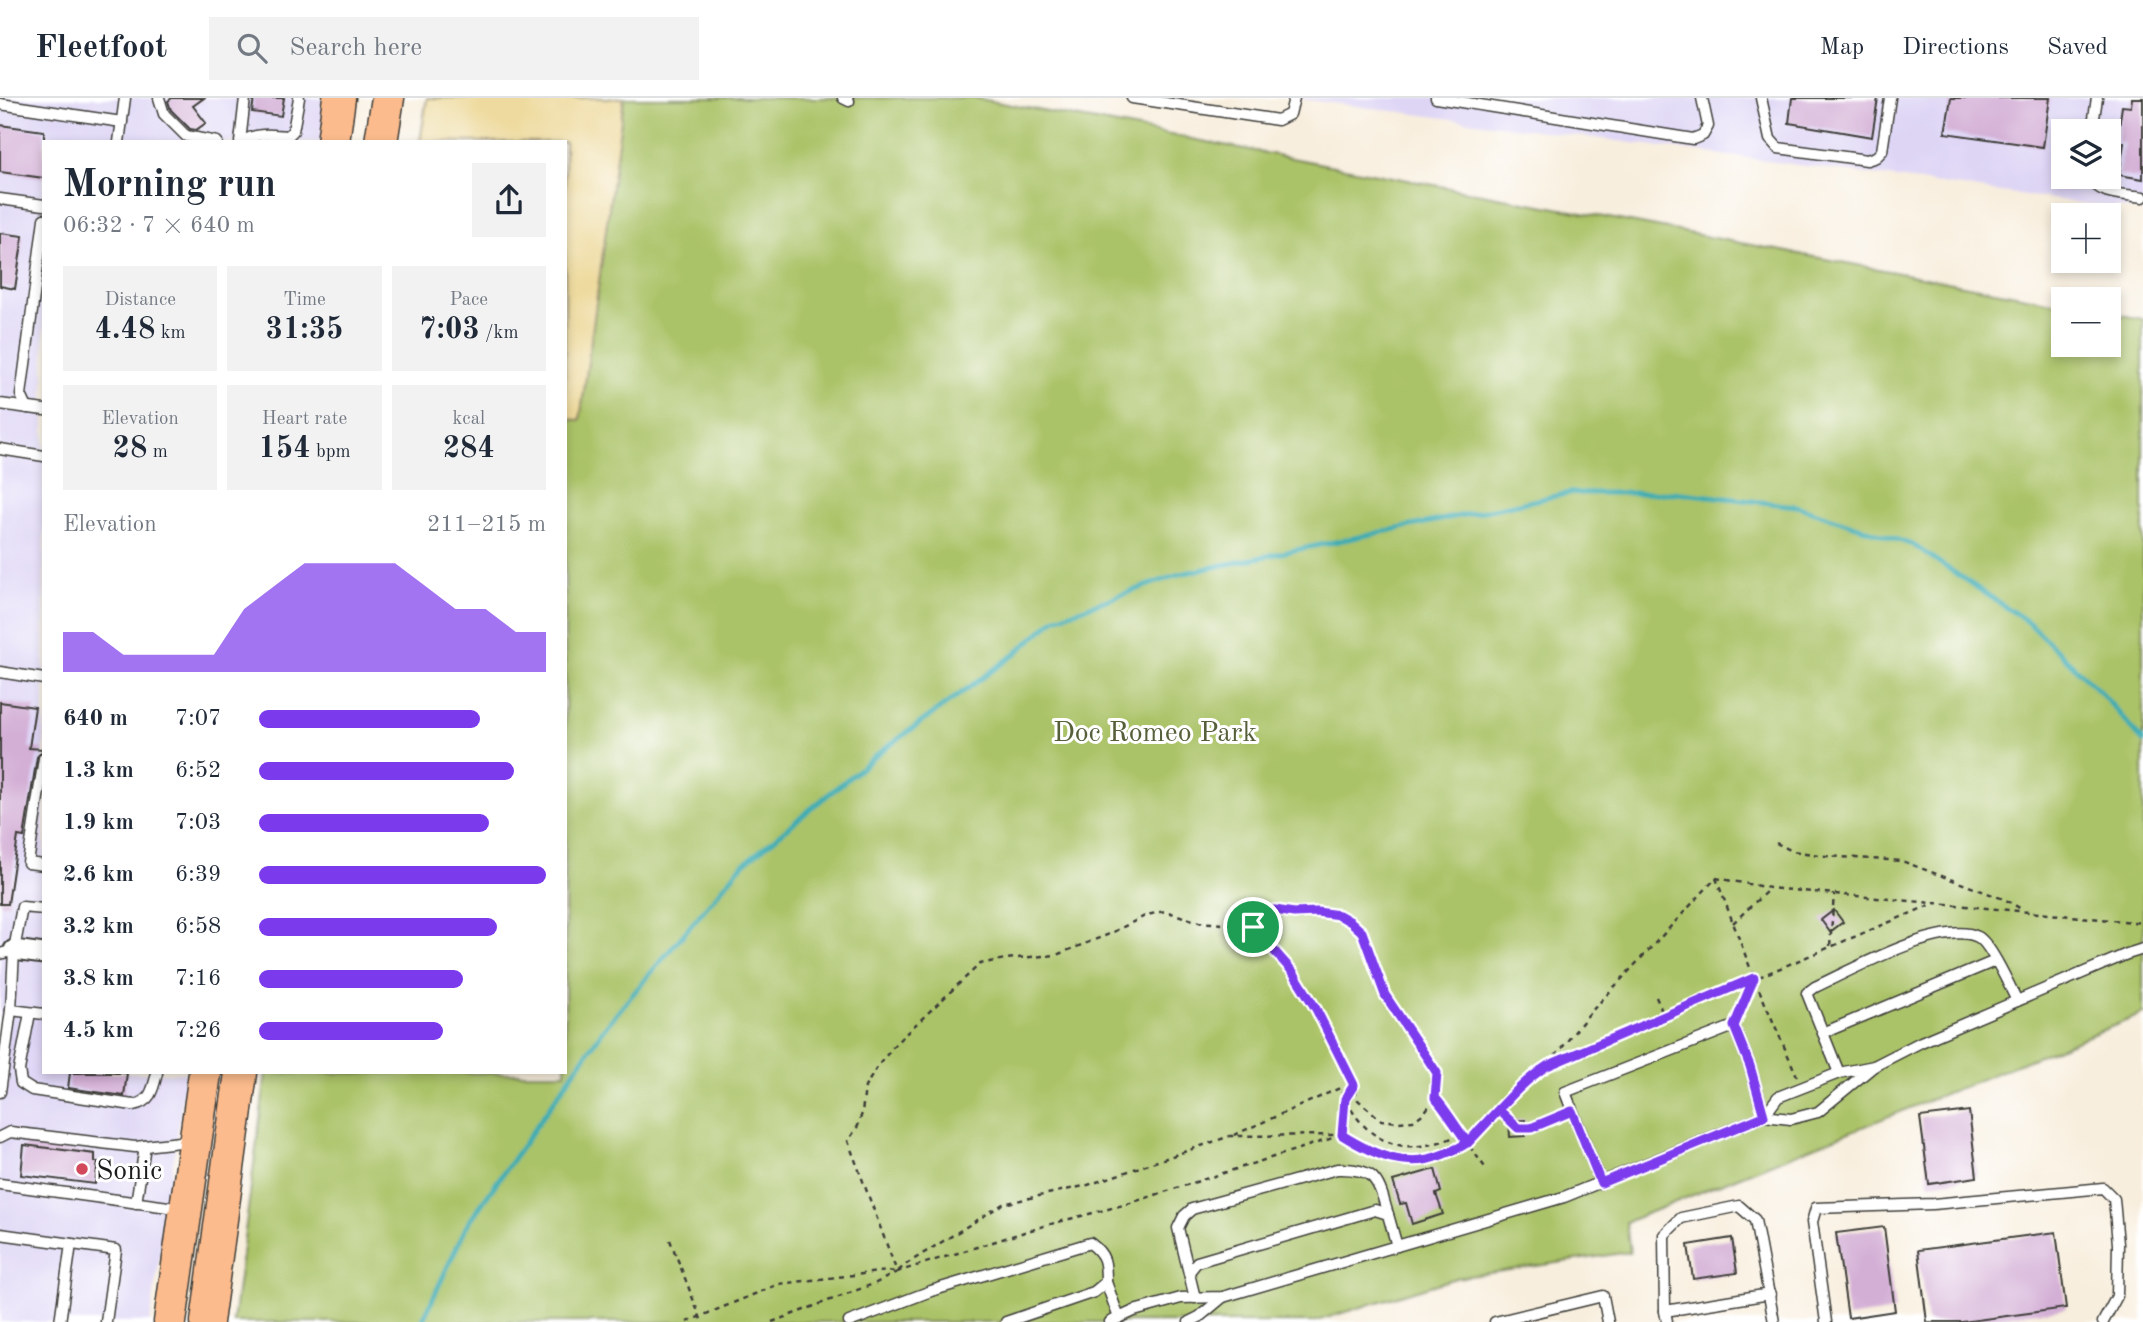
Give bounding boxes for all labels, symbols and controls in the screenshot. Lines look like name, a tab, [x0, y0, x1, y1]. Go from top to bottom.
search box	[209, 17, 699, 80]
icon: search	[233, 29, 271, 67]
text: Fleetfoot	[35, 32, 167, 65]
text: Search here	[289, 35, 422, 61]
text: Map	[1820, 36, 1864, 60]
text: Directions	[1902, 36, 2009, 60]
text: Saved	[2047, 36, 2108, 60]
map controls	[2051, 119, 2121, 357]
button: layers	[2051, 119, 2121, 189]
button: share	[472, 163, 546, 237]
text: Morning run	[63, 167, 276, 205]
button: +	[2051, 203, 2121, 273]
text: 06:32 · 7 × 640 m	[63, 214, 255, 237]
button: −	[2051, 287, 2121, 357]
text: Distance	[104, 291, 176, 310]
text: Time	[283, 291, 326, 310]
text: Pace	[450, 291, 488, 310]
text: 4.48	[95, 315, 155, 345]
text: 31:35	[265, 315, 343, 345]
text: 7:03	[419, 315, 480, 345]
text: km	[155, 324, 186, 343]
text: /km	[480, 324, 519, 343]
text: Elevation	[102, 410, 179, 429]
text: Heart rate	[262, 410, 347, 429]
text: kcal	[452, 410, 485, 429]
text: 28	[113, 434, 147, 464]
text: 154	[258, 434, 311, 464]
text: 284	[443, 434, 495, 464]
text: m	[147, 443, 168, 462]
text: bpm	[311, 443, 351, 462]
text: Elevation	[63, 513, 157, 536]
text: 211–215 m	[427, 513, 546, 536]
text: 640 m	[63, 707, 128, 730]
text: 7:07	[175, 707, 221, 730]
park label: Doc Romeo Park	[1053, 720, 1257, 748]
text: 1.3 km	[63, 759, 134, 782]
text: 6:52	[175, 759, 221, 782]
text: 1.9 km	[63, 811, 134, 834]
text: 7:03	[175, 811, 221, 834]
text: 2.6 km	[63, 863, 134, 886]
text: 6:39	[175, 863, 221, 886]
pin	[1223, 897, 1283, 957]
icon: arrive	[1234, 908, 1272, 946]
text: 3.2 km	[63, 915, 134, 938]
text: 6:58	[175, 915, 221, 938]
text: 3.8 km	[63, 967, 134, 990]
text: 7:16	[175, 967, 221, 990]
text: 4.5 km	[63, 1019, 134, 1042]
text: 7:26	[175, 1019, 221, 1042]
place label: Sonic	[96, 1158, 162, 1186]
marker: Sonic	[74, 1161, 90, 1177]

